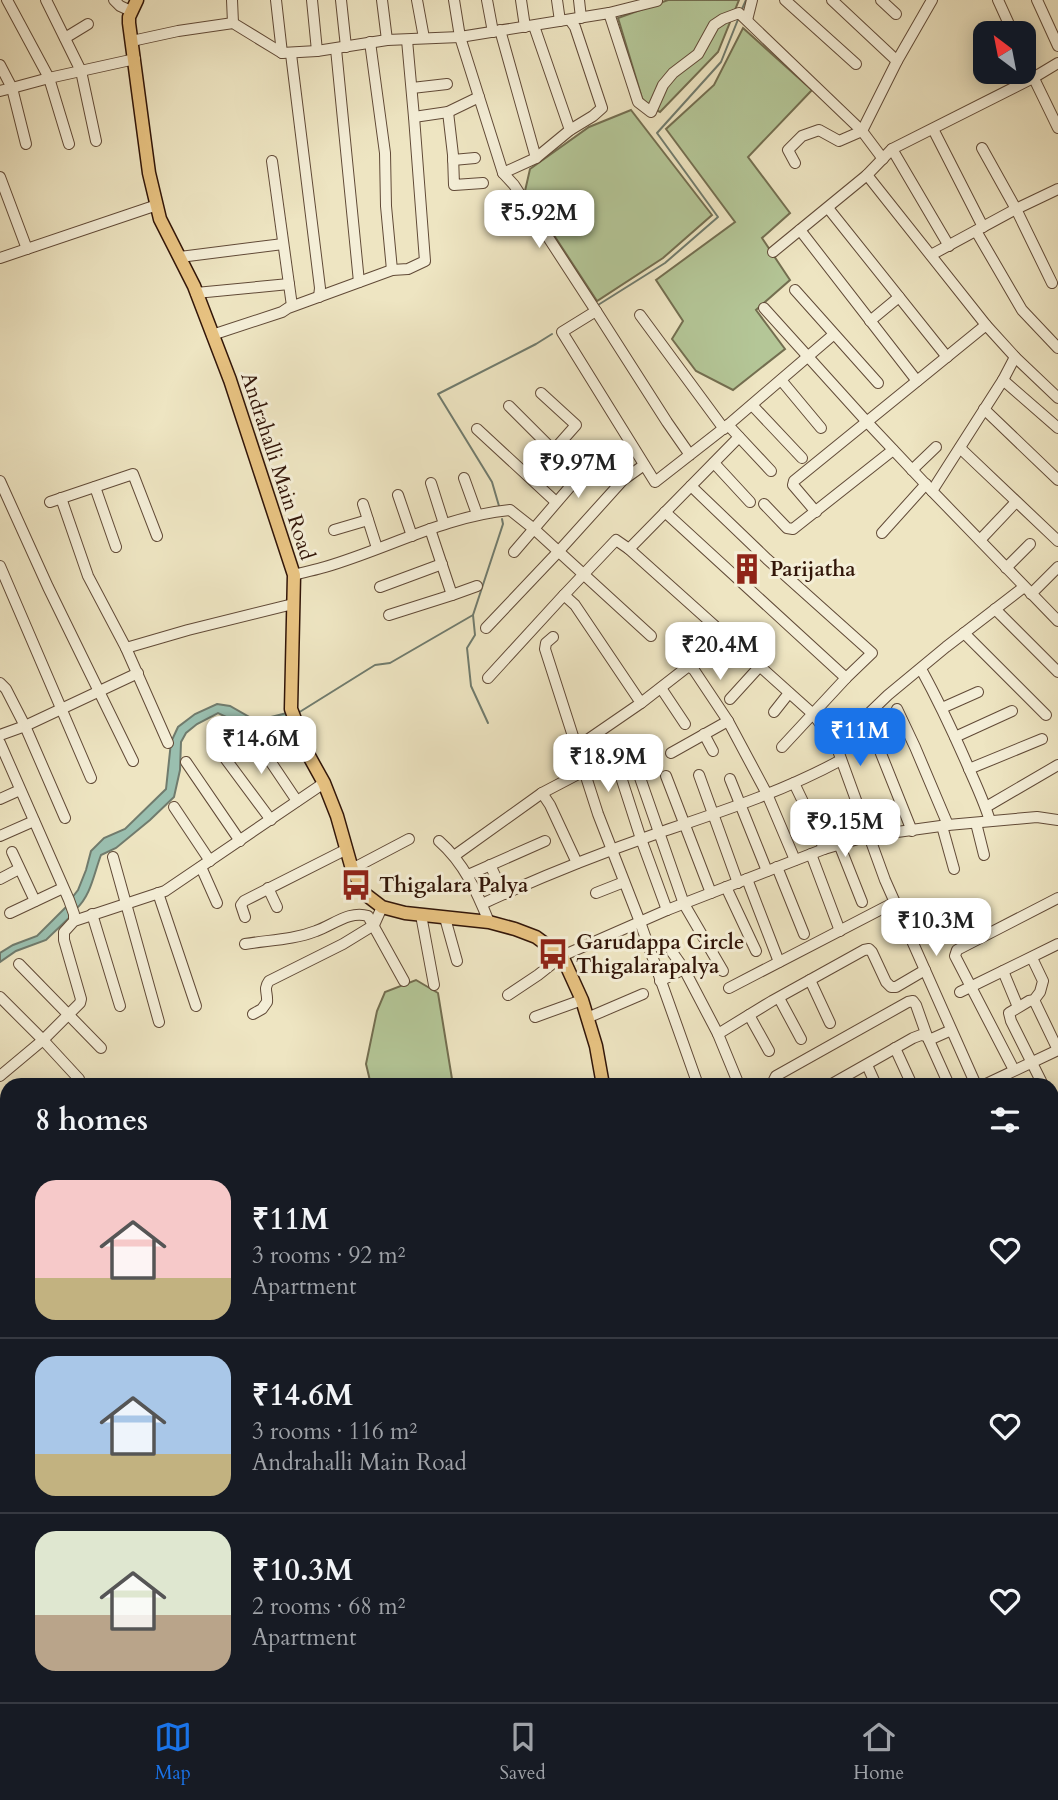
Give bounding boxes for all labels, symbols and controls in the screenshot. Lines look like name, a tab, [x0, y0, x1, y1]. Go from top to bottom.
north arrow	[973, 21, 1036, 84]
map controls	[973, 21, 1036, 84]
pin: ₹5.92M	[482, 190, 596, 250]
text: ₹5.92M	[500, 197, 578, 228]
street label: Andrahalli Main Road	[233, 368, 322, 564]
pin: ₹9.97M	[521, 440, 635, 500]
text: ₹9.97M	[539, 447, 617, 478]
building icon: Parijatha	[730, 552, 764, 586]
place label: Parijatha	[770, 555, 856, 584]
pin: ₹20.4M	[663, 622, 777, 682]
text: ₹20.4M	[681, 629, 759, 660]
pin: ₹11M	[819, 708, 901, 768]
text: ₹11M	[830, 715, 890, 746]
pin: ₹14.6M	[204, 716, 318, 776]
text: ₹14.6M	[222, 723, 300, 754]
pin: ₹18.9M	[551, 734, 665, 794]
text: ₹18.9M	[569, 741, 647, 772]
pin: ₹9.15M	[788, 800, 902, 859]
text: ₹9.15M	[806, 806, 884, 837]
bus stop icon: Thigalara Palya	[339, 868, 373, 902]
place label: Thigalara Palya	[379, 871, 529, 900]
pin: ₹10.3M	[879, 898, 993, 958]
text: ₹10.3M	[897, 905, 975, 936]
place label: Garudappa Circle Thigalarapalya	[576, 928, 744, 981]
bus stop icon: Garudappa Circle Thigalarapalya	[536, 937, 570, 971]
text: 8 homes	[35, 1100, 148, 1141]
icon: filters	[986, 1101, 1024, 1139]
text: ₹11M	[252, 1199, 329, 1240]
icon: home	[91, 1208, 175, 1292]
icon: heart	[986, 1231, 1024, 1269]
text: 3 rooms · 92 m²	[252, 1240, 405, 1271]
text: Apartment	[252, 1271, 356, 1302]
text: ₹14.6M	[252, 1375, 353, 1416]
icon: home	[91, 1384, 175, 1468]
icon: heart	[986, 1407, 1024, 1445]
text: 3 rooms · 116 m²	[252, 1416, 417, 1447]
text: Andrahalli Main Road	[252, 1447, 467, 1478]
text: ₹10.3M	[252, 1550, 353, 1591]
icon: home	[91, 1559, 175, 1643]
icon: heart	[986, 1582, 1024, 1620]
text: 2 rooms · 68 m²	[252, 1591, 405, 1622]
text: Apartment	[252, 1622, 356, 1653]
tab: Map	[154, 1718, 192, 1786]
tab: Saved	[500, 1718, 546, 1786]
tab: Home	[853, 1718, 904, 1786]

